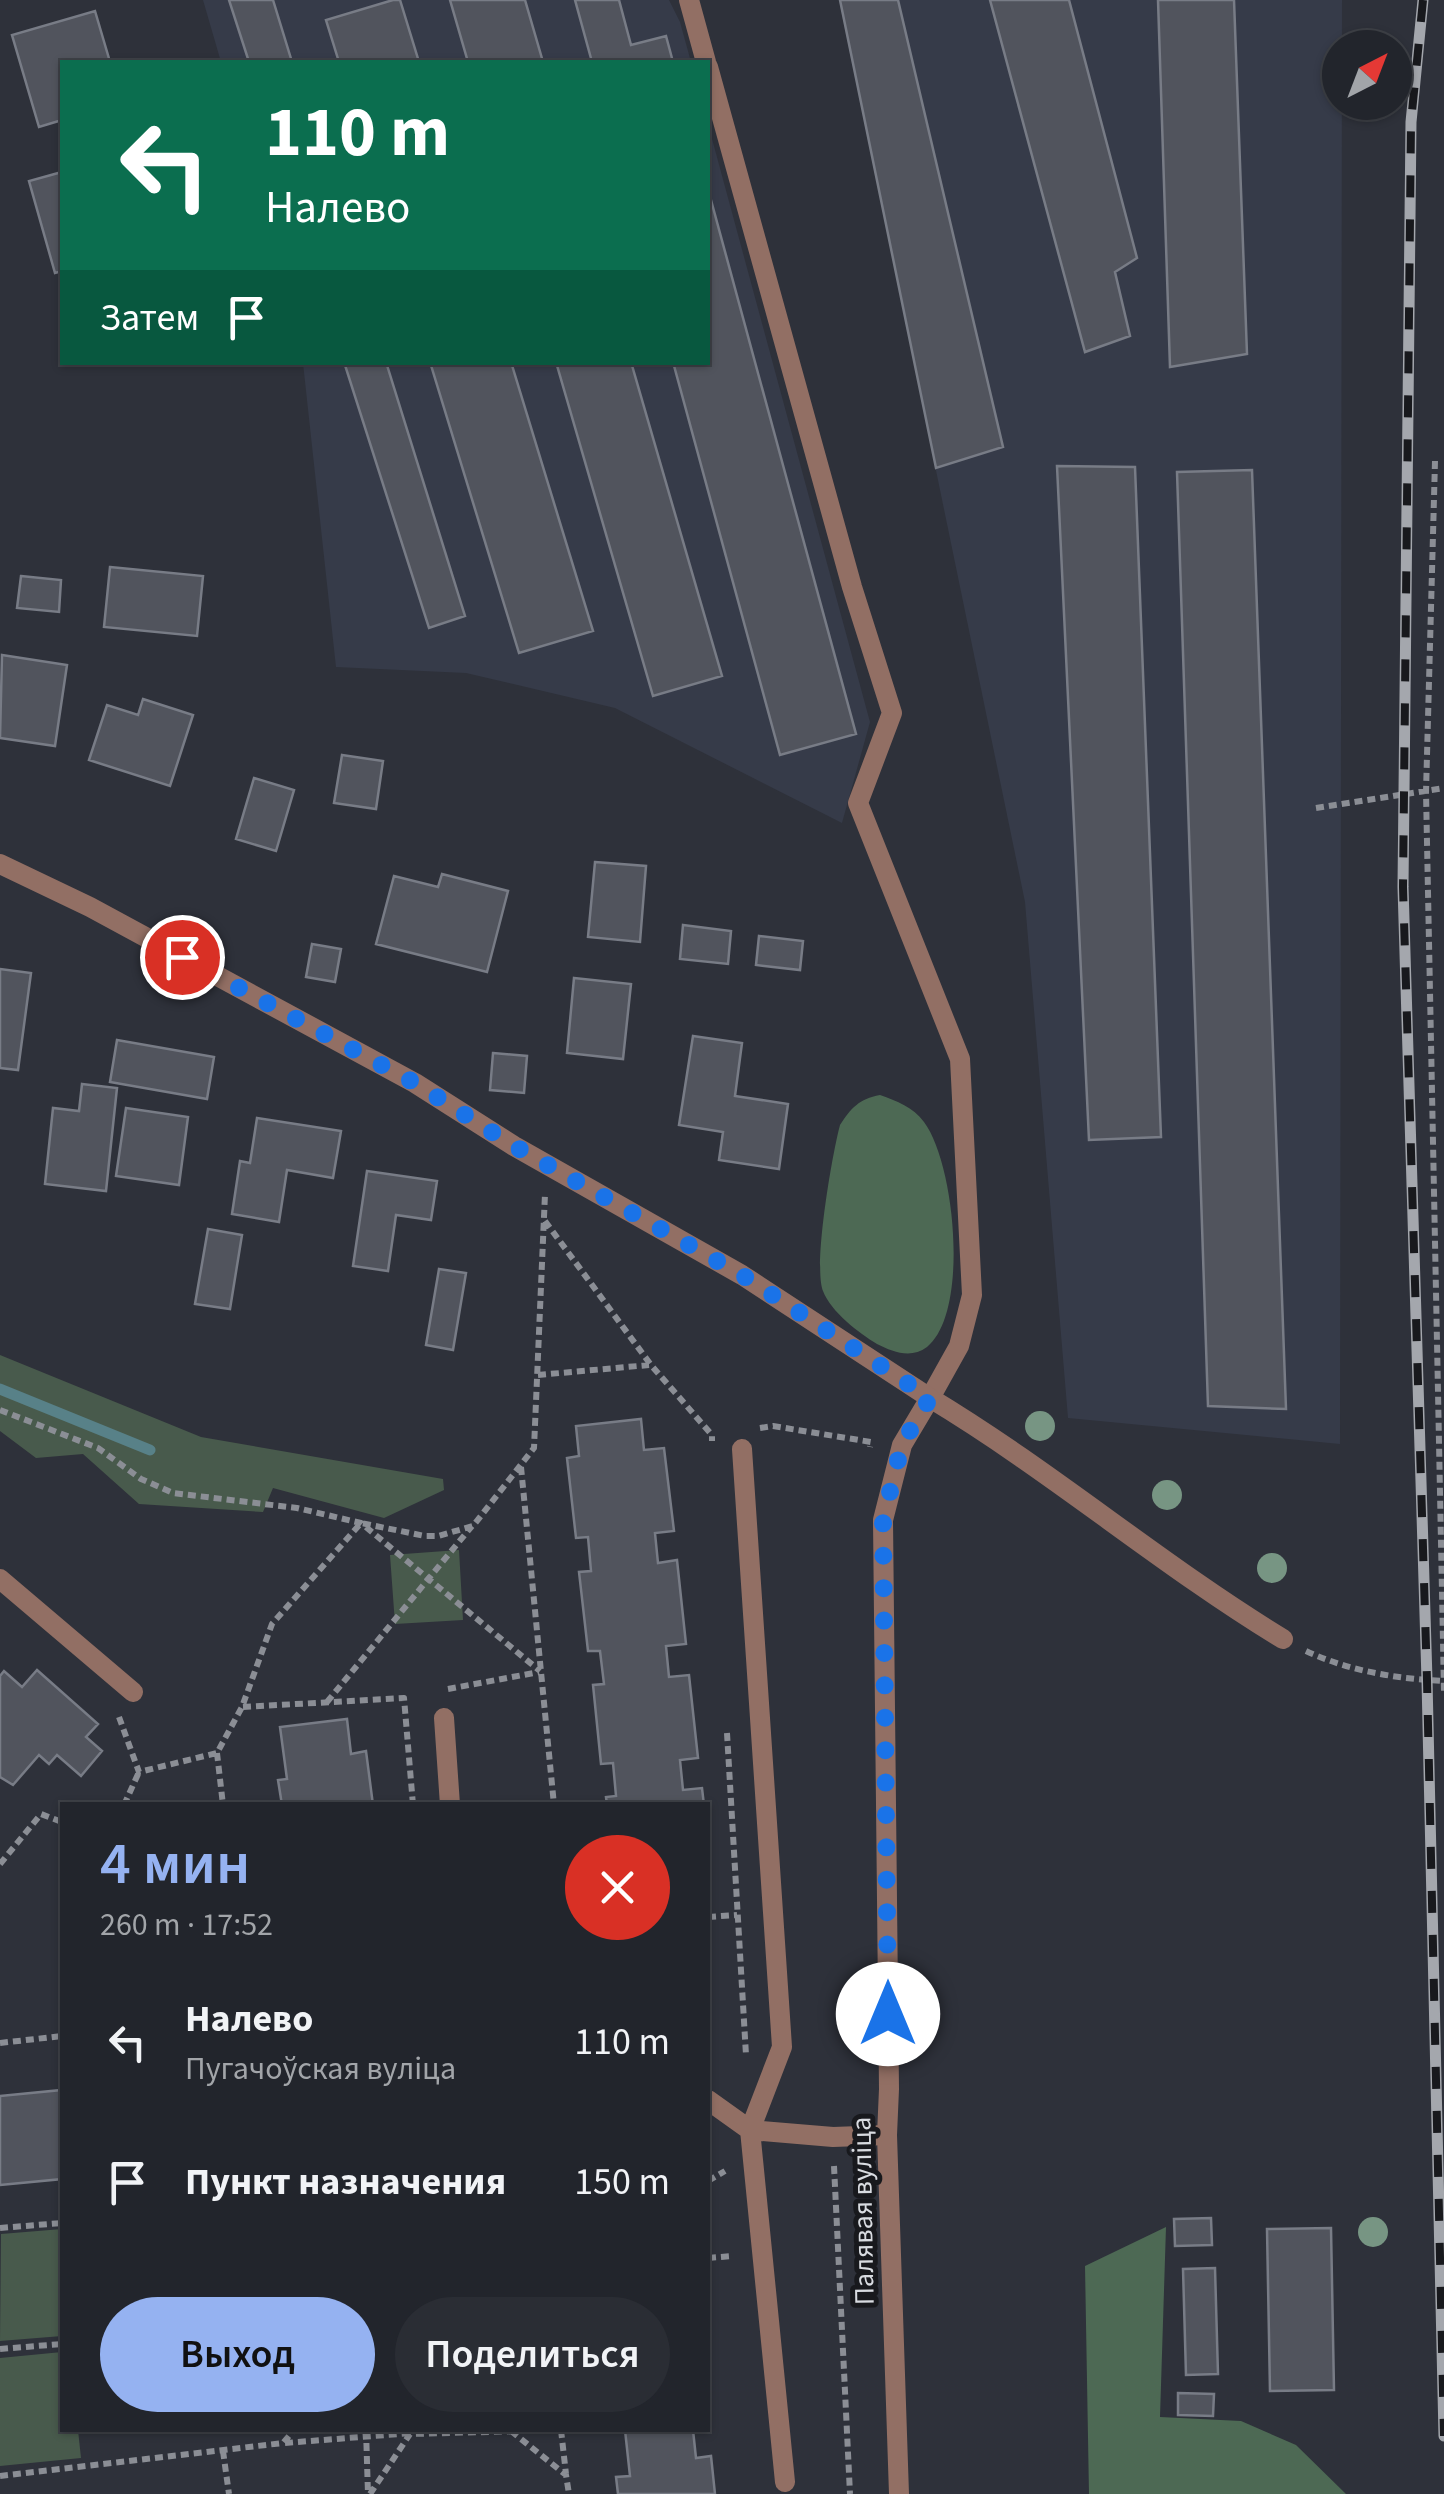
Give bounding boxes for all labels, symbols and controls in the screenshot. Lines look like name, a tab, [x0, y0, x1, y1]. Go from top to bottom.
north arrow	[1322, 30, 1412, 120]
map controls	[1322, 30, 1412, 120]
text: 110 m	[265, 83, 450, 183]
icon: left	[100, 100, 230, 230]
text: Налево	[265, 176, 411, 240]
icon: arrive	[219, 290, 274, 345]
text: Затем	[100, 291, 199, 345]
pin	[140, 915, 225, 1000]
icon: arrive	[155, 930, 210, 985]
text: 4 мин	[100, 1822, 250, 1907]
button: close	[565, 1835, 670, 1940]
text: 260 m · 17:52	[100, 1902, 273, 1948]
position arrow	[836, 1962, 940, 2066]
text: Налево	[185, 1992, 313, 2046]
icon: left	[100, 2015, 155, 2070]
text: 110 m	[574, 2015, 670, 2069]
text: Пугачоўская вуліца	[185, 2046, 456, 2092]
street label: Палявая вуліца	[841, 2116, 885, 2306]
icon: arrive	[100, 2155, 155, 2210]
text: Пункт назначения	[185, 2155, 506, 2209]
text: 150 m	[574, 2155, 670, 2209]
button: Выход	[100, 2297, 375, 2412]
button: Поделиться	[395, 2297, 670, 2412]

